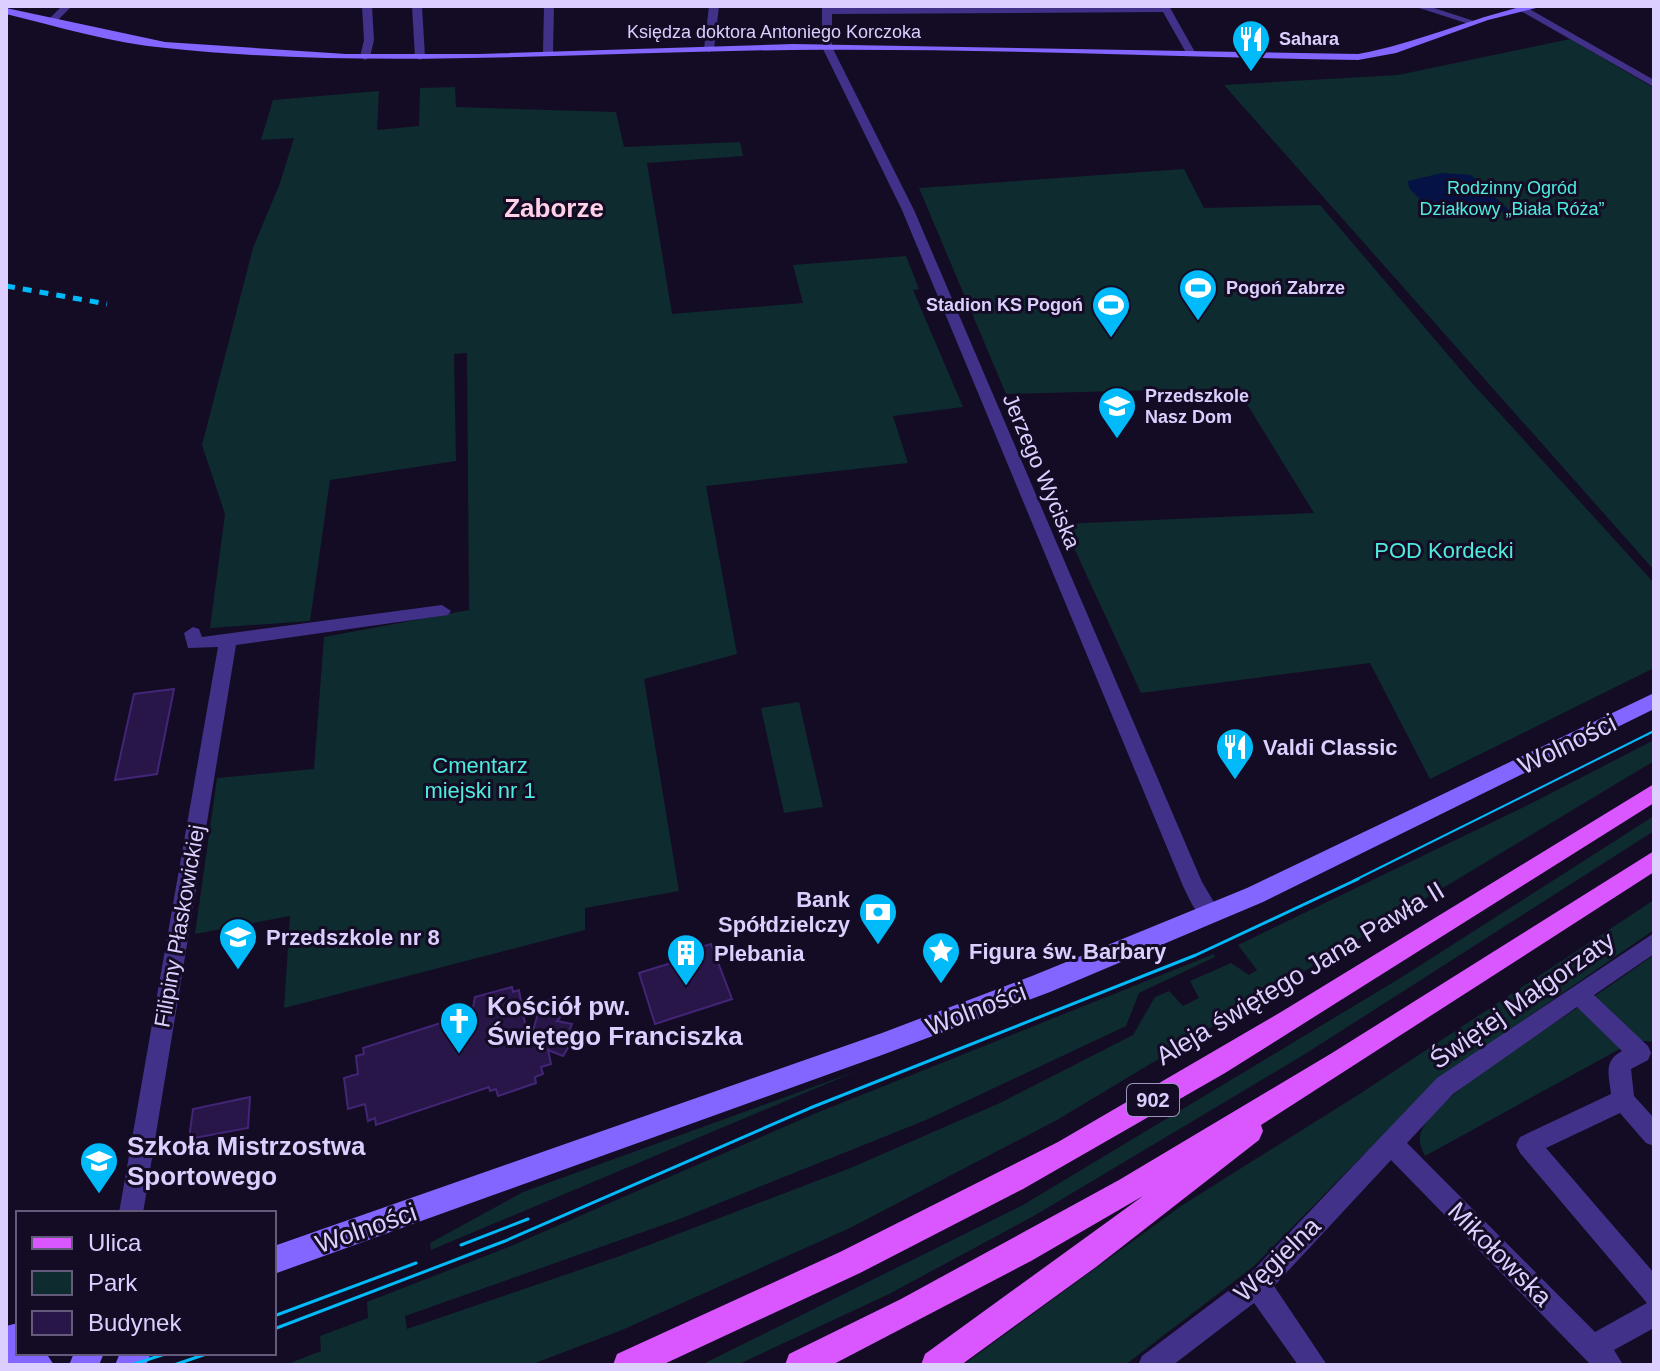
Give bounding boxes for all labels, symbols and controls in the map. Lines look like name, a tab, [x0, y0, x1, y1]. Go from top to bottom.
restaurant icon: Sahara	[1230, 18, 1272, 73]
street label: Księdza doktora Antoniego Korczoka	[627, 22, 922, 42]
place label: Sahara	[1279, 29, 1340, 49]
park label: Rodzinny Ogród Działkowy „Biała Róża”	[1419, 178, 1605, 219]
district label: Zaborze	[504, 193, 604, 223]
sports icon: Pogoń Zabrze	[1177, 267, 1219, 322]
place label: Pogoń Zabrze	[1226, 278, 1345, 298]
sports icon: Stadion KS Pogoń	[1090, 284, 1132, 339]
place label: Stadion KS Pogoń	[926, 295, 1083, 315]
school or university icon: Przedszkole Nasz Dom	[1096, 385, 1138, 440]
place label: Przedszkole Nasz Dom	[1145, 386, 1249, 427]
street label: Jerzego Wyciska	[998, 390, 1086, 553]
park label: POD Kordecki	[1374, 538, 1514, 563]
street label: Wolności	[1513, 708, 1621, 780]
restaurant icon: Valdi Classic	[1214, 726, 1256, 781]
place label: Valdi Classic	[1263, 735, 1398, 760]
park label: Cmentarz miejski nr 1	[424, 753, 536, 803]
street label: Filipiny Płaskowickiej	[149, 823, 210, 1029]
street label: Aleja świętego Jana Pawła II	[1150, 875, 1450, 1071]
place label: Bank Spółdzielczy	[718, 887, 851, 937]
bank icon: Bank Spółdzielczy	[857, 891, 899, 946]
school or university icon: Przedszkole nr 8	[217, 916, 259, 971]
place label: Przedszkole nr 8	[266, 925, 440, 950]
street label: Świętej Małgorzaty	[1424, 925, 1620, 1075]
place icon: Figura św. Barbary	[920, 930, 962, 985]
building icon: Plebania	[665, 932, 707, 987]
place label: Figura św. Barbary	[969, 939, 1167, 964]
place label: Plebania	[714, 941, 805, 966]
street label: Wolności	[922, 976, 1030, 1042]
place label: Kościół pw. Świętego Franciszka	[487, 991, 743, 1051]
church icon: Kościół pw. Świętego Franciszka	[438, 1000, 480, 1055]
road number: 902	[1127, 1084, 1179, 1116]
place label: Szkoła Mistrzostwa Sportowego	[127, 1131, 366, 1191]
school or university icon: Szkoła Mistrzostwa Sportowego	[78, 1140, 120, 1195]
street label: Mikołowska	[1442, 1196, 1558, 1312]
street label: Wolności	[311, 1197, 421, 1259]
street label: Węgielna	[1228, 1210, 1327, 1307]
legend	[16, 1211, 276, 1355]
text: Ulica	[88, 1229, 142, 1256]
text: Park	[88, 1269, 138, 1296]
text: Budynek	[88, 1309, 182, 1336]

